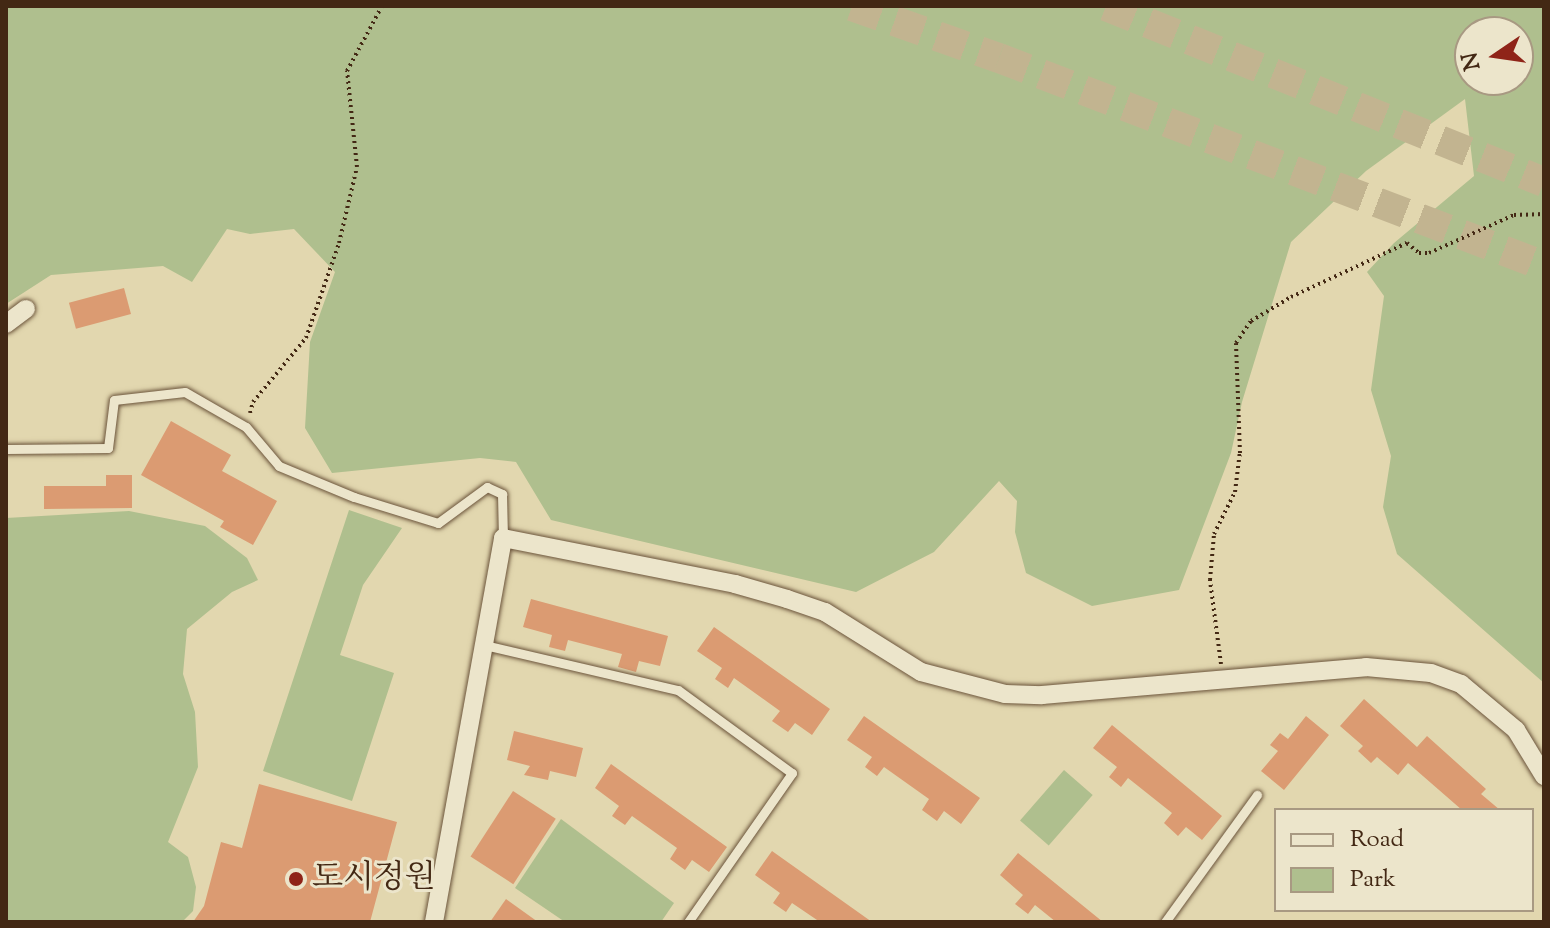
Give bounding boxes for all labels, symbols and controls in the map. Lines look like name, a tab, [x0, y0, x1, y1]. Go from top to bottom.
north arrow	[1454, 16, 1534, 96]
text: N	[1455, 49, 1490, 73]
legend	[1274, 808, 1534, 912]
text: Road	[1350, 823, 1404, 857]
place label: 도시정원	[312, 860, 436, 898]
text: Park	[1350, 863, 1396, 897]
marker: 도시정원	[287, 870, 305, 888]

